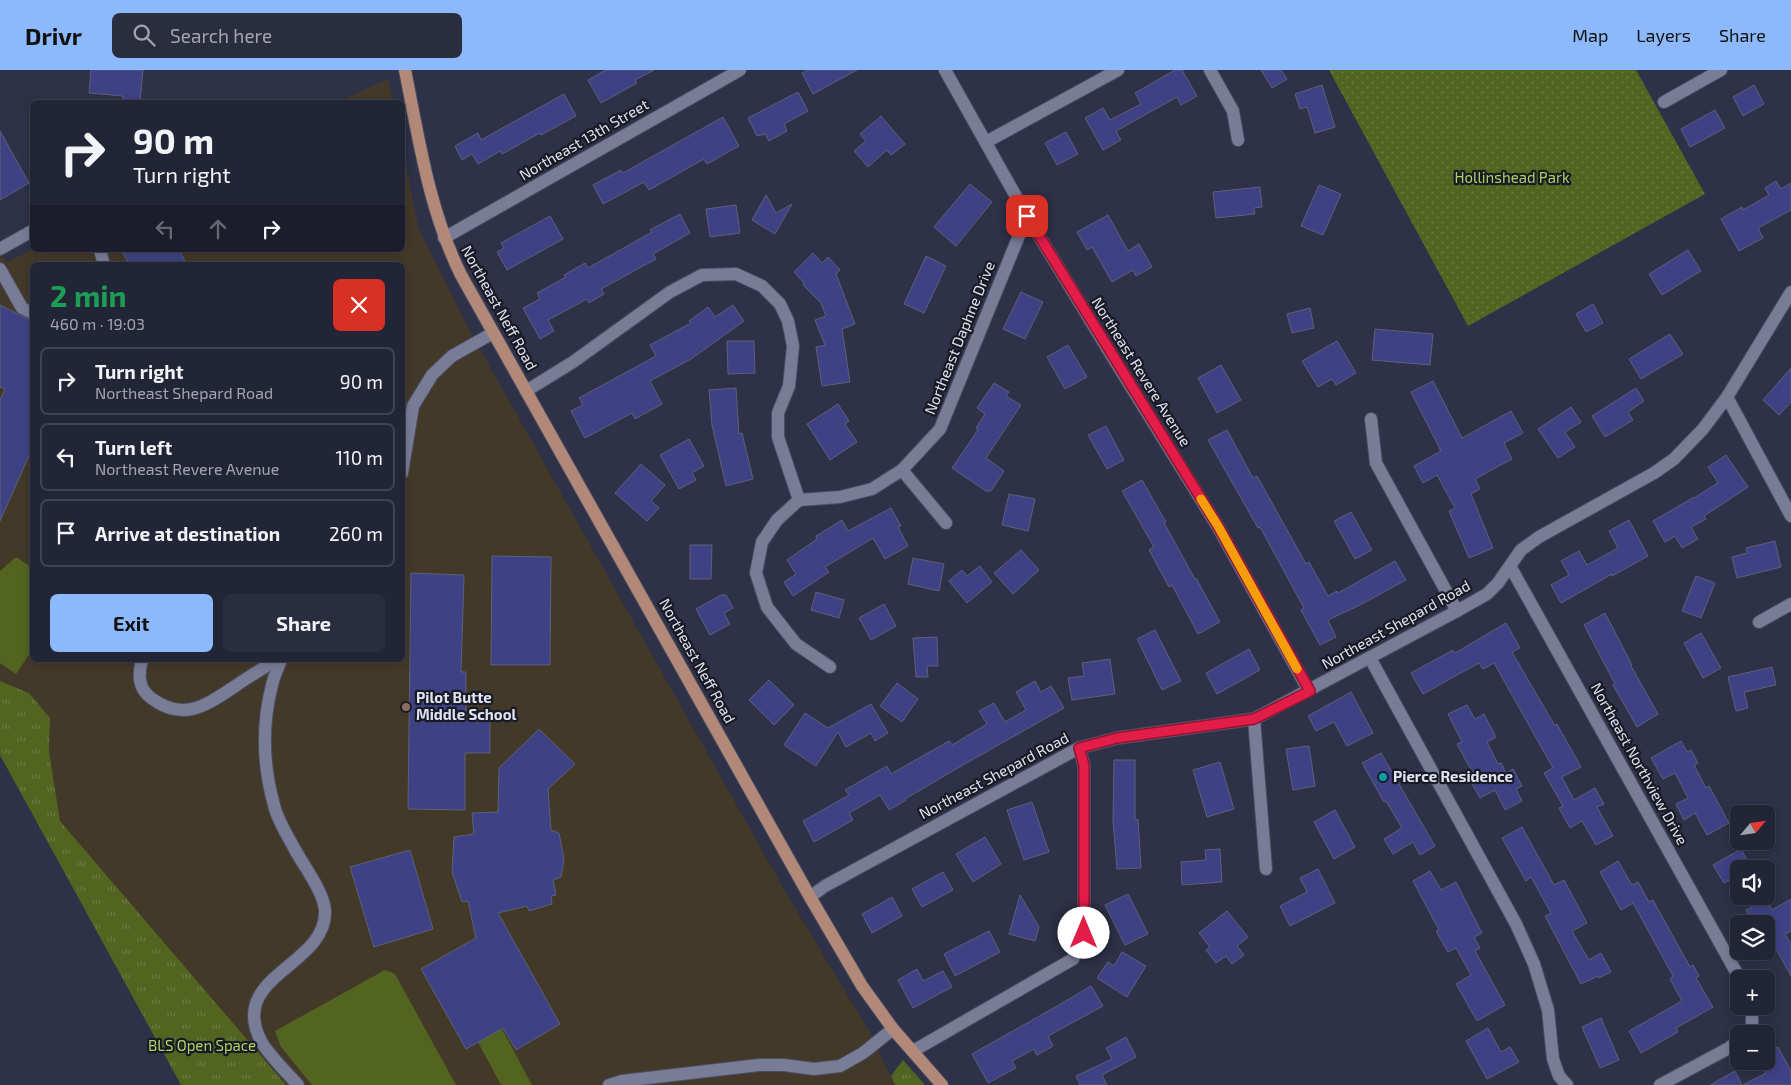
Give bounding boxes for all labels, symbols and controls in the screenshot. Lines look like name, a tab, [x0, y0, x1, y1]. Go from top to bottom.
search box	[112, 13, 462, 58]
text: Drivr	[25, 21, 82, 50]
icon: search	[130, 21, 158, 49]
text: Search here	[170, 24, 272, 47]
text: Map	[1572, 24, 1608, 46]
text: Layers	[1636, 24, 1691, 46]
text: Share	[1719, 24, 1766, 46]
street label: Northeast 13th Street	[516, 95, 652, 183]
text: 90 m	[133, 119, 214, 161]
icon: right	[50, 120, 115, 185]
text: Turn right	[133, 161, 231, 187]
park label: Hollinshead Park	[1454, 168, 1570, 186]
pin	[1006, 195, 1048, 237]
icon: arrive	[1013, 202, 1041, 230]
icon: left	[151, 215, 179, 243]
icon: ahead	[204, 215, 232, 243]
icon: right	[257, 215, 285, 243]
street label: Northeast Neff Road	[458, 242, 542, 373]
street label: Northeast Daphne Drive	[920, 258, 998, 417]
text: 2 min	[50, 277, 127, 313]
button: close	[333, 279, 385, 331]
street label: Northeast Revere Avenue	[1088, 293, 1195, 449]
text: 460 m · 19:03	[50, 314, 145, 333]
text: Turn right	[95, 360, 183, 383]
icon: right	[52, 367, 80, 395]
text: 90 m	[340, 370, 383, 393]
text: Northeast Shepard Road	[95, 383, 273, 402]
text: Turn left	[95, 436, 172, 459]
icon: left	[52, 443, 80, 471]
text: 110 m	[336, 446, 383, 469]
text: Northeast Revere Avenue	[95, 459, 279, 478]
icon: arrive	[52, 519, 80, 547]
text: Arrive at destination	[95, 522, 280, 545]
text: 260 m	[329, 522, 383, 545]
street label: Northeast Shepard Road	[1318, 576, 1473, 672]
button: Exit	[50, 594, 213, 652]
button: Share	[223, 594, 385, 652]
street label: Northeast Neff Road	[656, 595, 740, 726]
street label: Northeast Northview Drive	[1588, 679, 1692, 848]
place label: Pilot Butte Middle School	[416, 688, 517, 723]
marker: Pilot Butte Middle School	[400, 701, 412, 713]
street label: Northeast Shepard Road	[916, 728, 1071, 822]
place label: Pierce Residence	[1393, 767, 1513, 785]
marker: Pierce Residence	[1377, 771, 1389, 783]
north arrow	[1730, 805, 1775, 850]
map controls	[1730, 805, 1775, 1070]
button: sound	[1730, 860, 1775, 905]
position arrow	[1057, 906, 1109, 958]
button: layers	[1730, 915, 1775, 960]
button: +	[1730, 970, 1775, 1015]
button: −	[1730, 1025, 1775, 1070]
park label: BLS Open Space	[148, 1036, 256, 1054]

